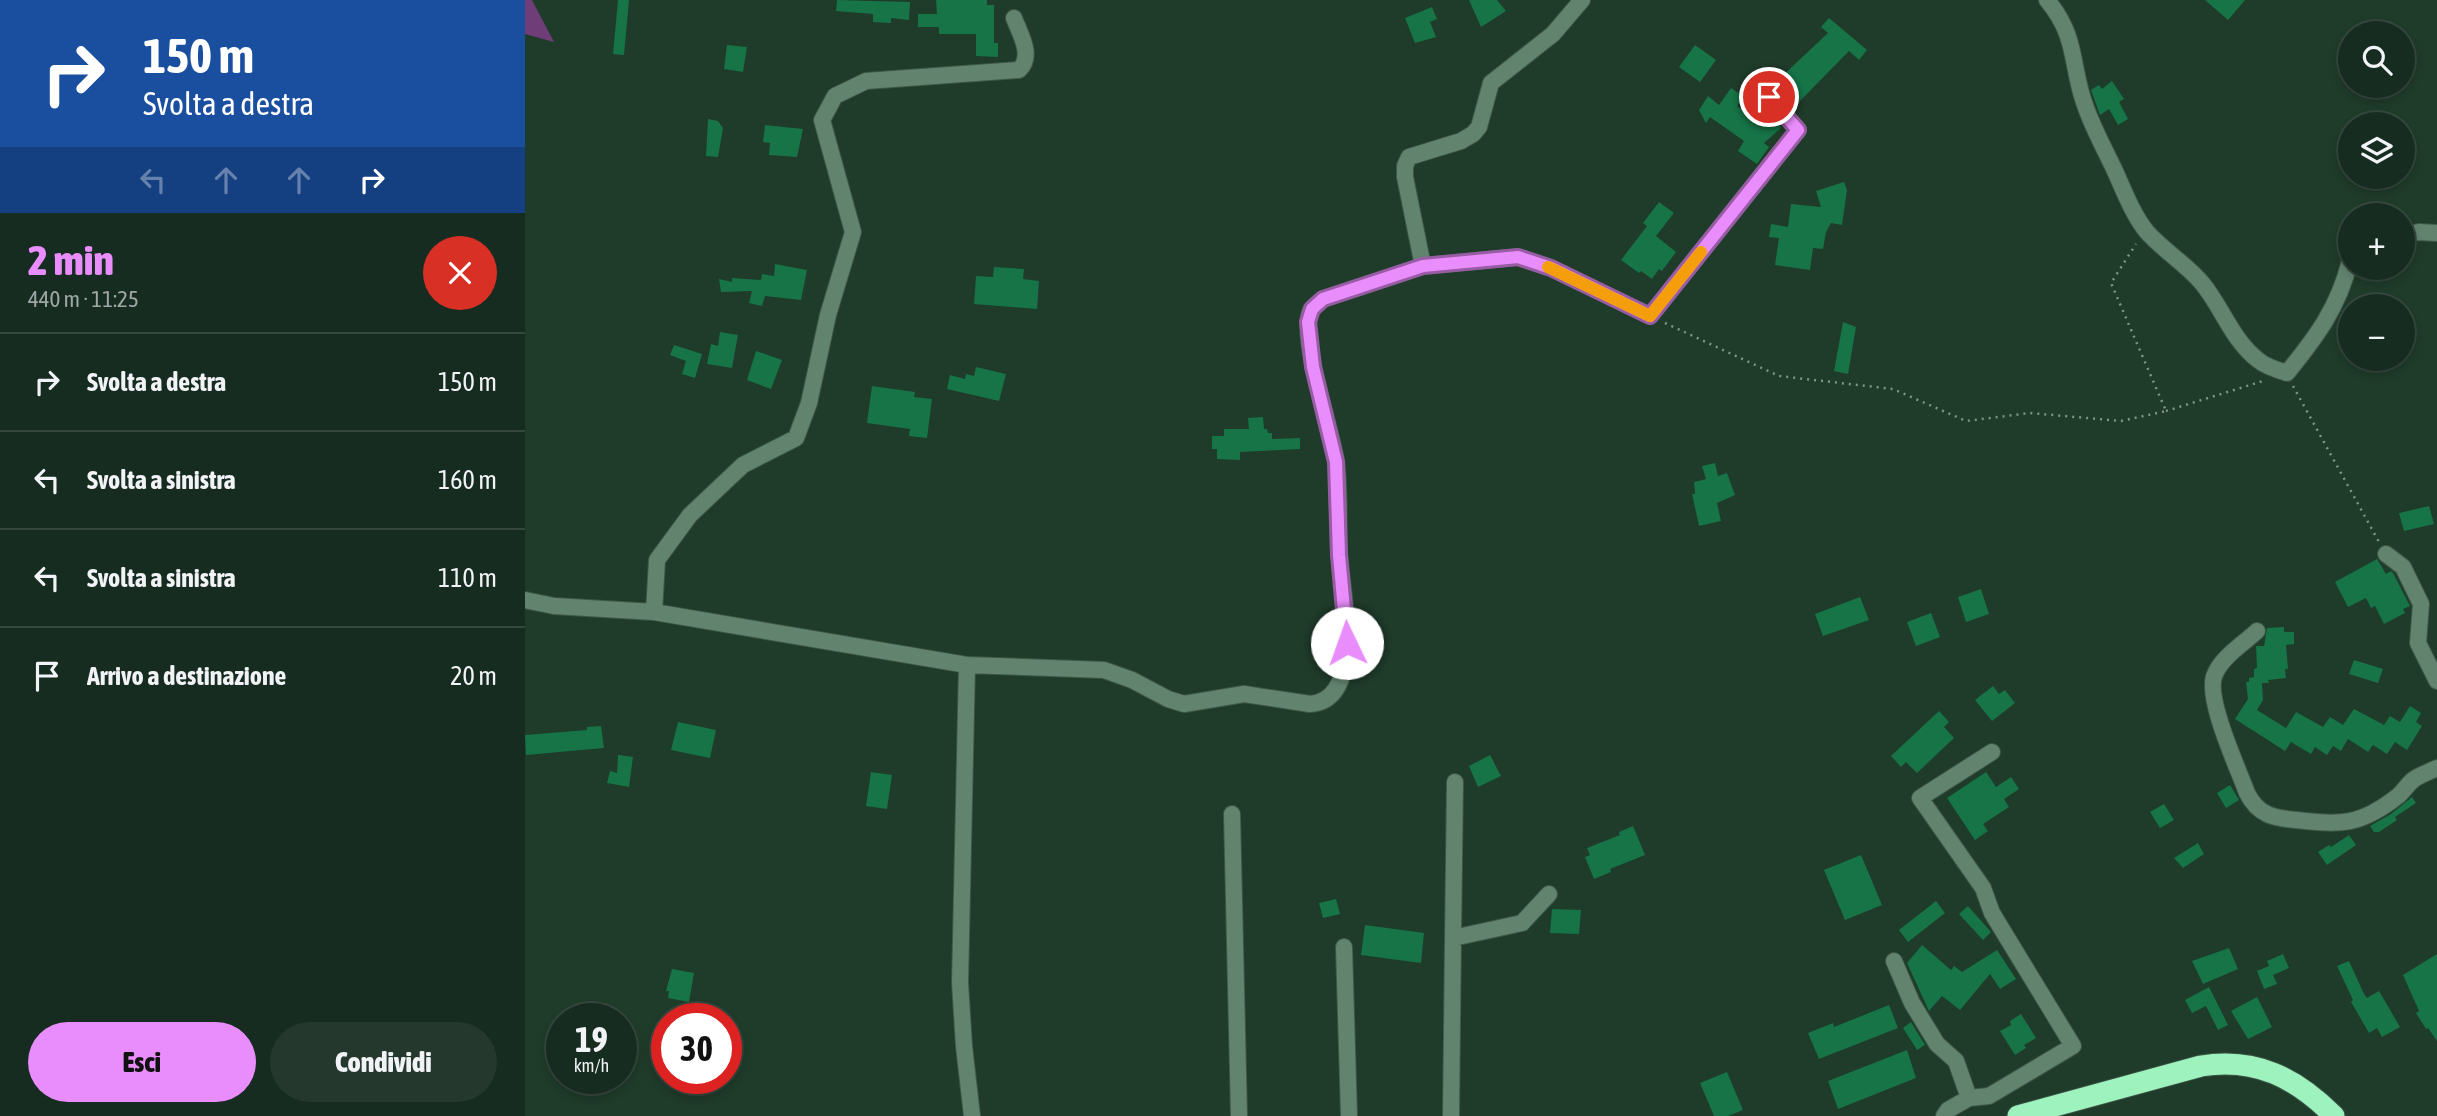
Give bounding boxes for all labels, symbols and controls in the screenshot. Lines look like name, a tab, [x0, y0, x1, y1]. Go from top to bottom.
map controls	[2338, 21, 2415, 371]
button: search	[2338, 21, 2415, 98]
text: 150 m	[143, 27, 254, 83]
icon: right	[28, 28, 119, 119]
pin	[1739, 67, 1799, 127]
icon: arrive	[1750, 78, 1788, 116]
text: Svolta a destra	[143, 85, 314, 122]
button: layers	[2338, 112, 2415, 189]
icon: left	[134, 161, 172, 199]
icon: ahead	[207, 161, 245, 199]
icon: ahead	[280, 161, 318, 199]
icon: right	[353, 161, 391, 199]
button: +	[2338, 203, 2415, 280]
text: 2 min	[28, 236, 114, 284]
button: close	[423, 236, 497, 310]
text: 440 m · 11:25	[28, 286, 139, 312]
button: −	[2338, 294, 2415, 371]
icon: right	[28, 363, 66, 401]
text: Svolta a destra	[87, 367, 226, 397]
text: 150 m	[438, 367, 497, 397]
icon: left	[28, 461, 66, 499]
text: Svolta a sinistra	[87, 465, 236, 495]
text: 160 m	[438, 465, 497, 495]
icon: left	[28, 559, 66, 597]
text: Svolta a sinistra	[87, 563, 236, 593]
text: 110 m	[438, 563, 497, 593]
position arrow	[1310, 606, 1384, 680]
icon: arrive	[28, 657, 66, 695]
text: Arrivo a destinazione	[87, 661, 286, 691]
text: 20 m	[450, 661, 497, 691]
speed limit sign: 30	[651, 1003, 742, 1094]
text: 19	[575, 1019, 608, 1059]
button: Esci	[28, 1022, 256, 1102]
button: Condividi	[270, 1022, 497, 1102]
text: km/h	[574, 1055, 609, 1076]

